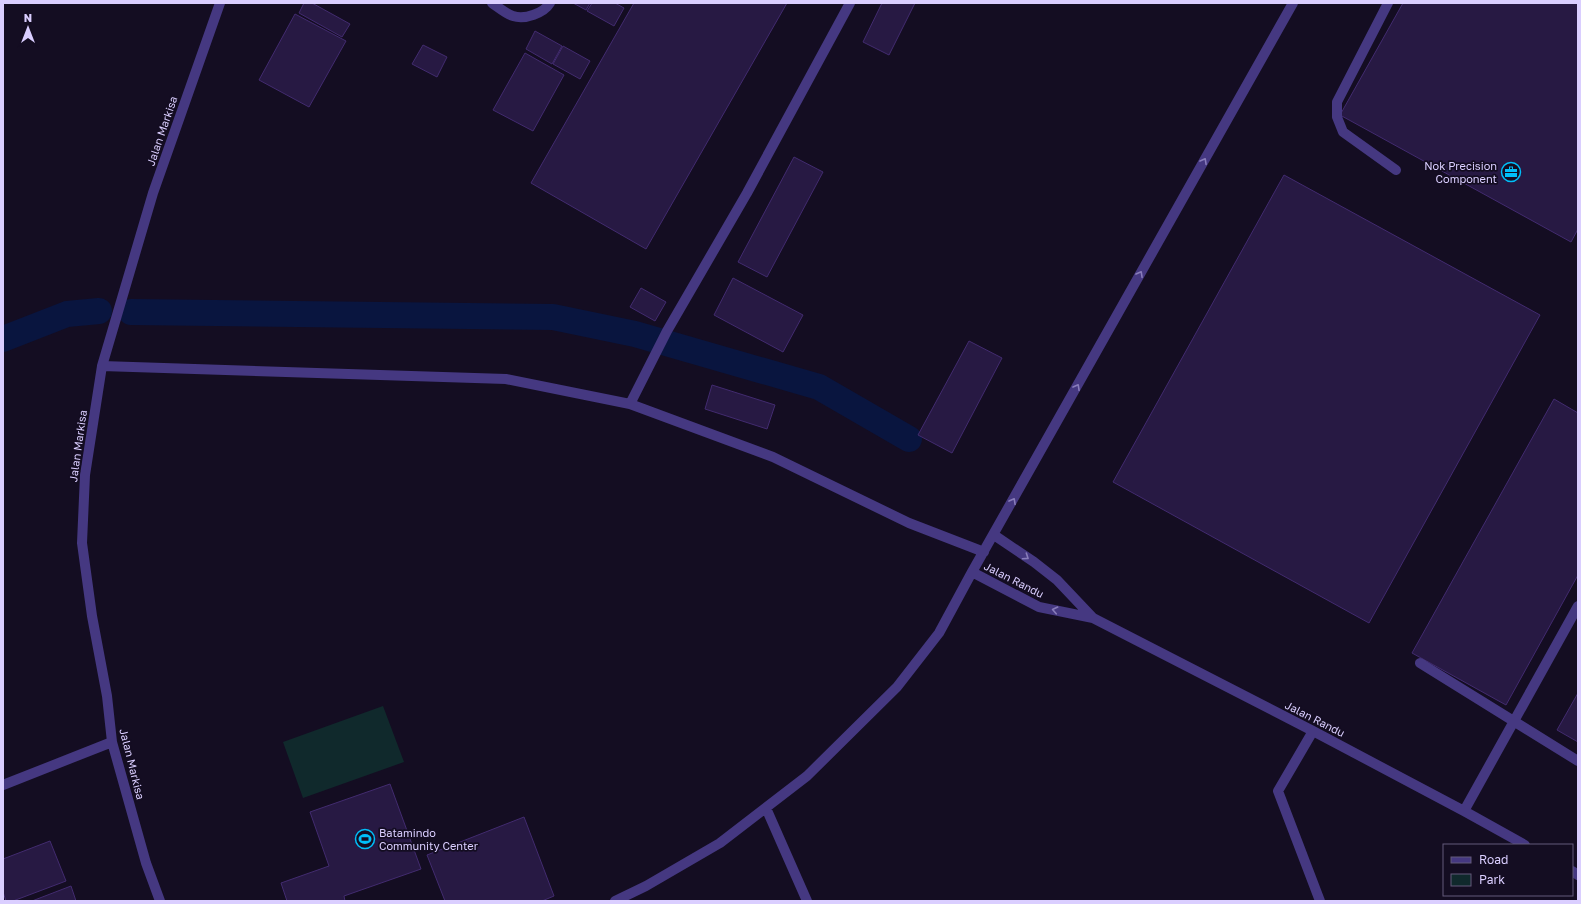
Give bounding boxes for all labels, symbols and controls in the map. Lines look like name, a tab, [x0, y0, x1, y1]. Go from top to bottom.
north arrow	[8, 8, 48, 48]
text: N	[24, 11, 32, 24]
street label: Jalan Markisa	[144, 94, 180, 167]
one-way arrow	[1200, 158, 1207, 165]
place label: Nok Precision Component	[1424, 159, 1497, 185]
office icon: Nok Precision Component	[1500, 161, 1522, 183]
one-way arrow	[1136, 271, 1143, 278]
one-way arrow	[1072, 384, 1079, 391]
street label: Jalan Markisa	[66, 409, 89, 483]
one-way arrow	[1008, 498, 1016, 505]
one-way arrow	[1022, 552, 1029, 559]
street label: Jalan Randu	[982, 559, 1046, 600]
one-way arrow	[1051, 606, 1058, 614]
street label: Jalan Randu	[1283, 698, 1347, 739]
street label: Jalan Markisa	[117, 727, 148, 801]
place label: Batamindo Community Center	[379, 826, 479, 852]
sports icon: Batamindo Community Center	[354, 828, 376, 850]
legend	[1443, 844, 1573, 896]
text: Road	[1479, 852, 1508, 867]
text: Park	[1479, 872, 1505, 887]

